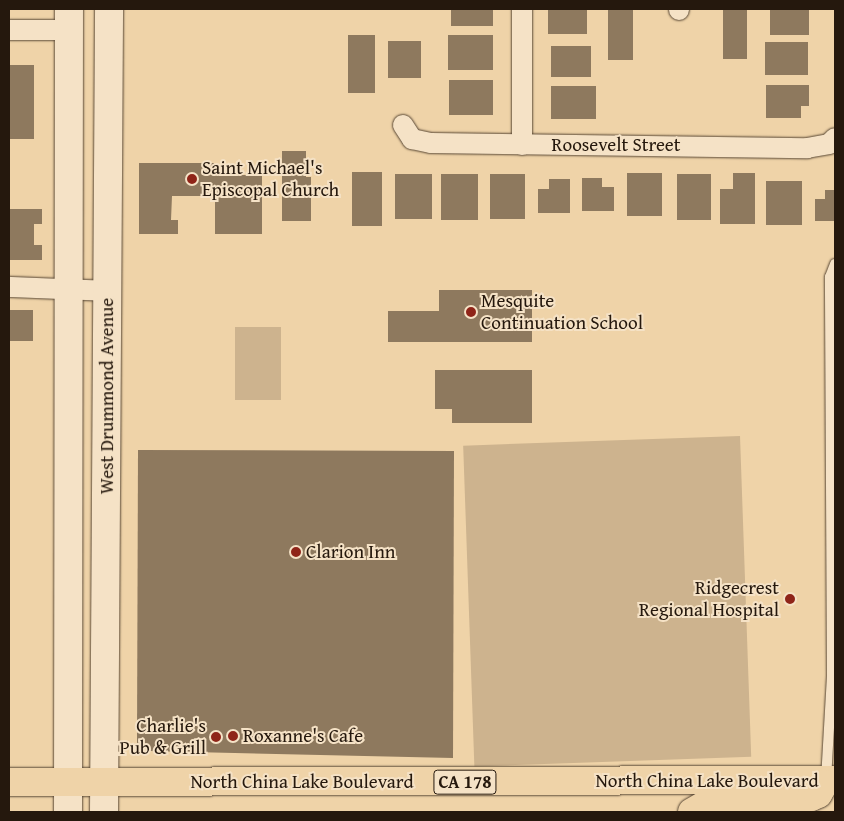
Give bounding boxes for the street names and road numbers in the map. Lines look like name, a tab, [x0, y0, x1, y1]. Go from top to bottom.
street label: Roosevelt Street	[551, 134, 681, 156]
street label: West Drummond Avenue	[96, 298, 118, 494]
road number: CA 178	[432, 766, 498, 798]
street label: North China Lake Boulevard	[595, 770, 819, 792]
street label: North China Lake Boulevard	[190, 771, 414, 793]

